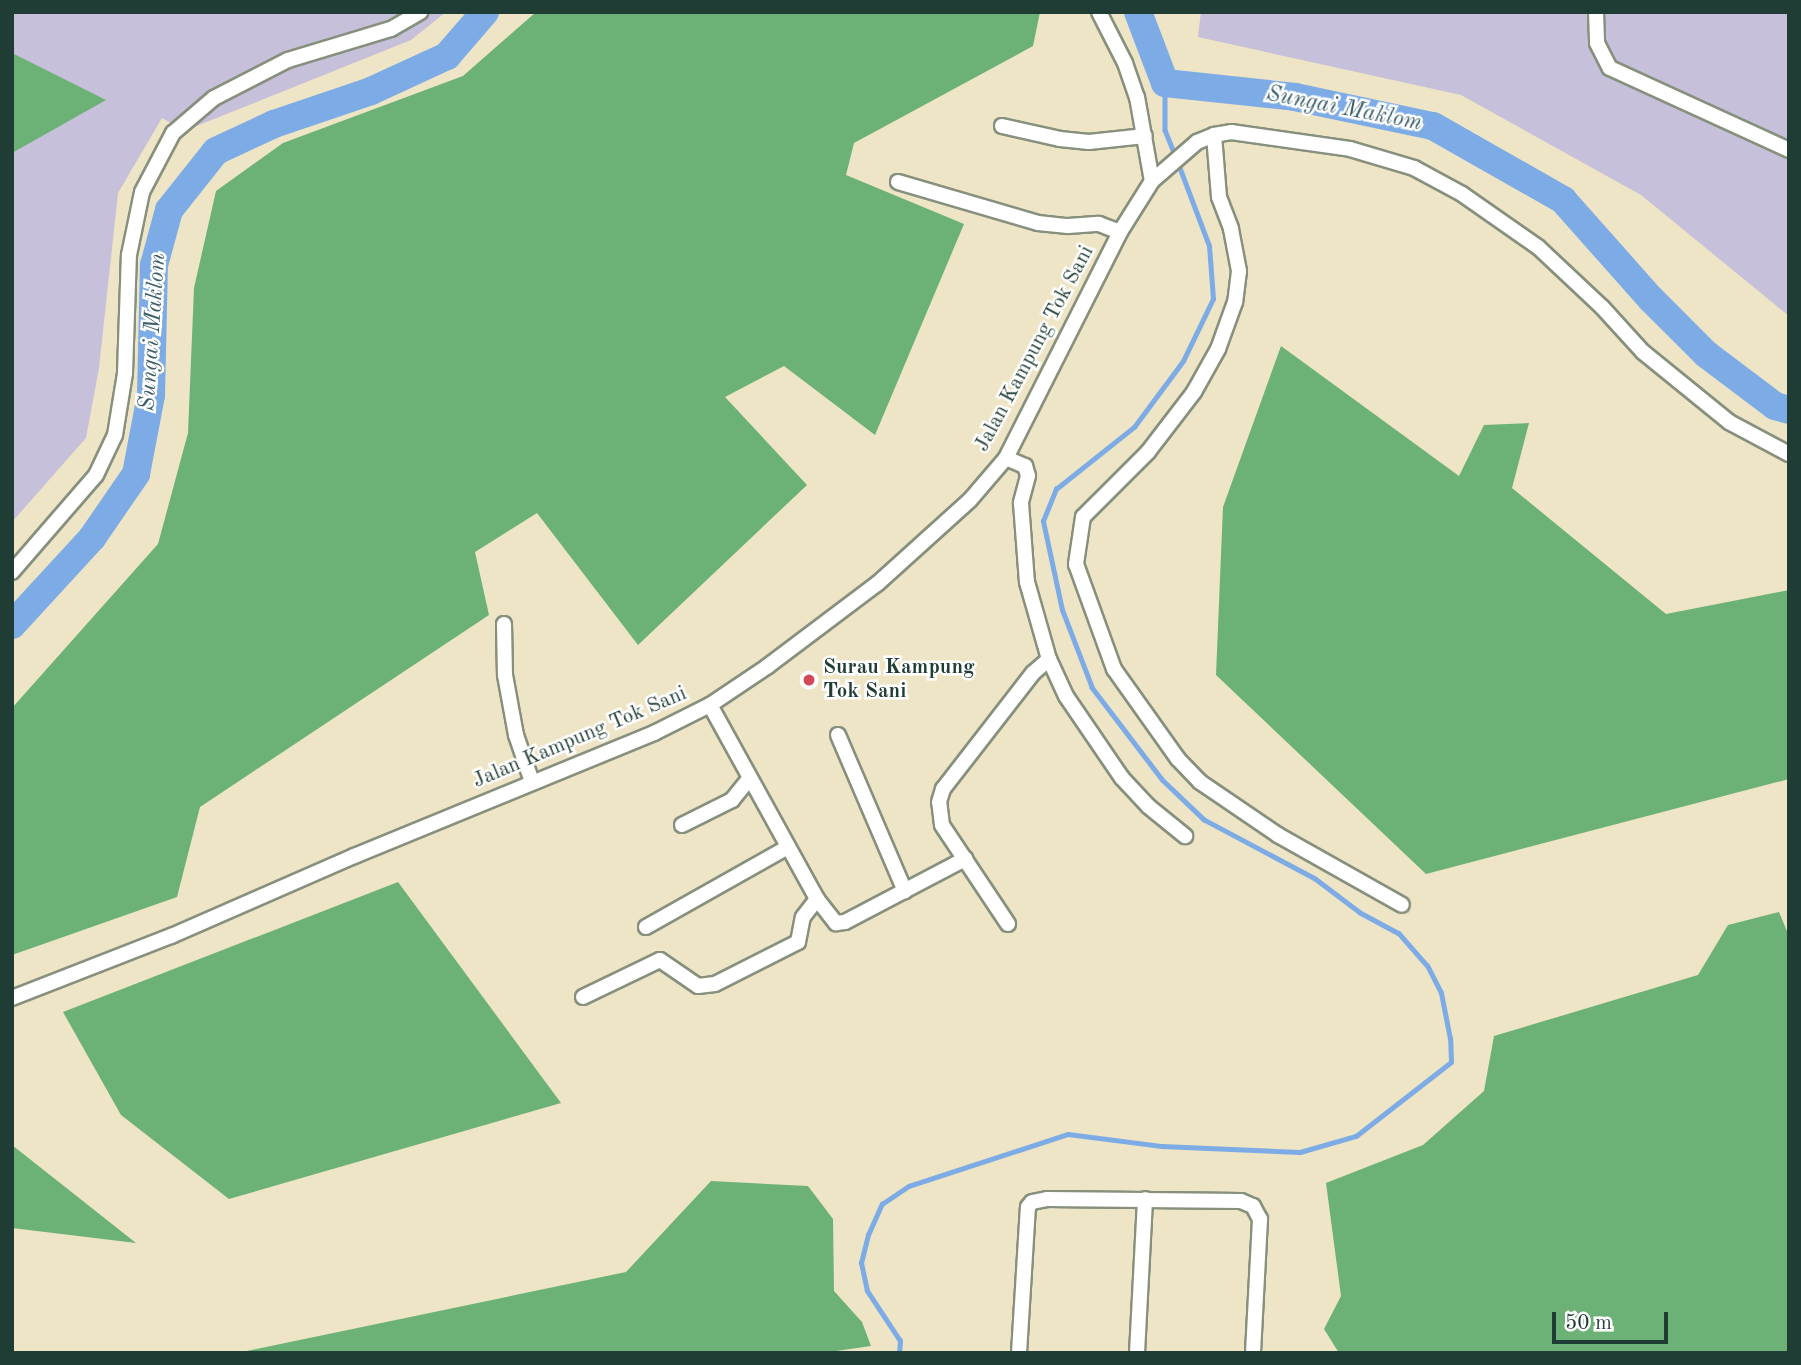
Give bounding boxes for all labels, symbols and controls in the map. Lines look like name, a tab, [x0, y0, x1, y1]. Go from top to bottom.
water label: Sungai Maklom	[1264, 80, 1424, 138]
street label: Jalan Kampung Tok Sani	[970, 242, 1100, 456]
water label: Sungai Maklom	[134, 252, 172, 412]
place label: Surau Kampung Tok Sani	[823, 655, 975, 705]
marker: Surau Kampung Tok Sani	[801, 672, 817, 688]
street label: Jalan Kampung Tok Sani	[469, 682, 691, 794]
scale bar	[1556, 1298, 1672, 1342]
text: 50 m	[1565, 1313, 1612, 1334]

